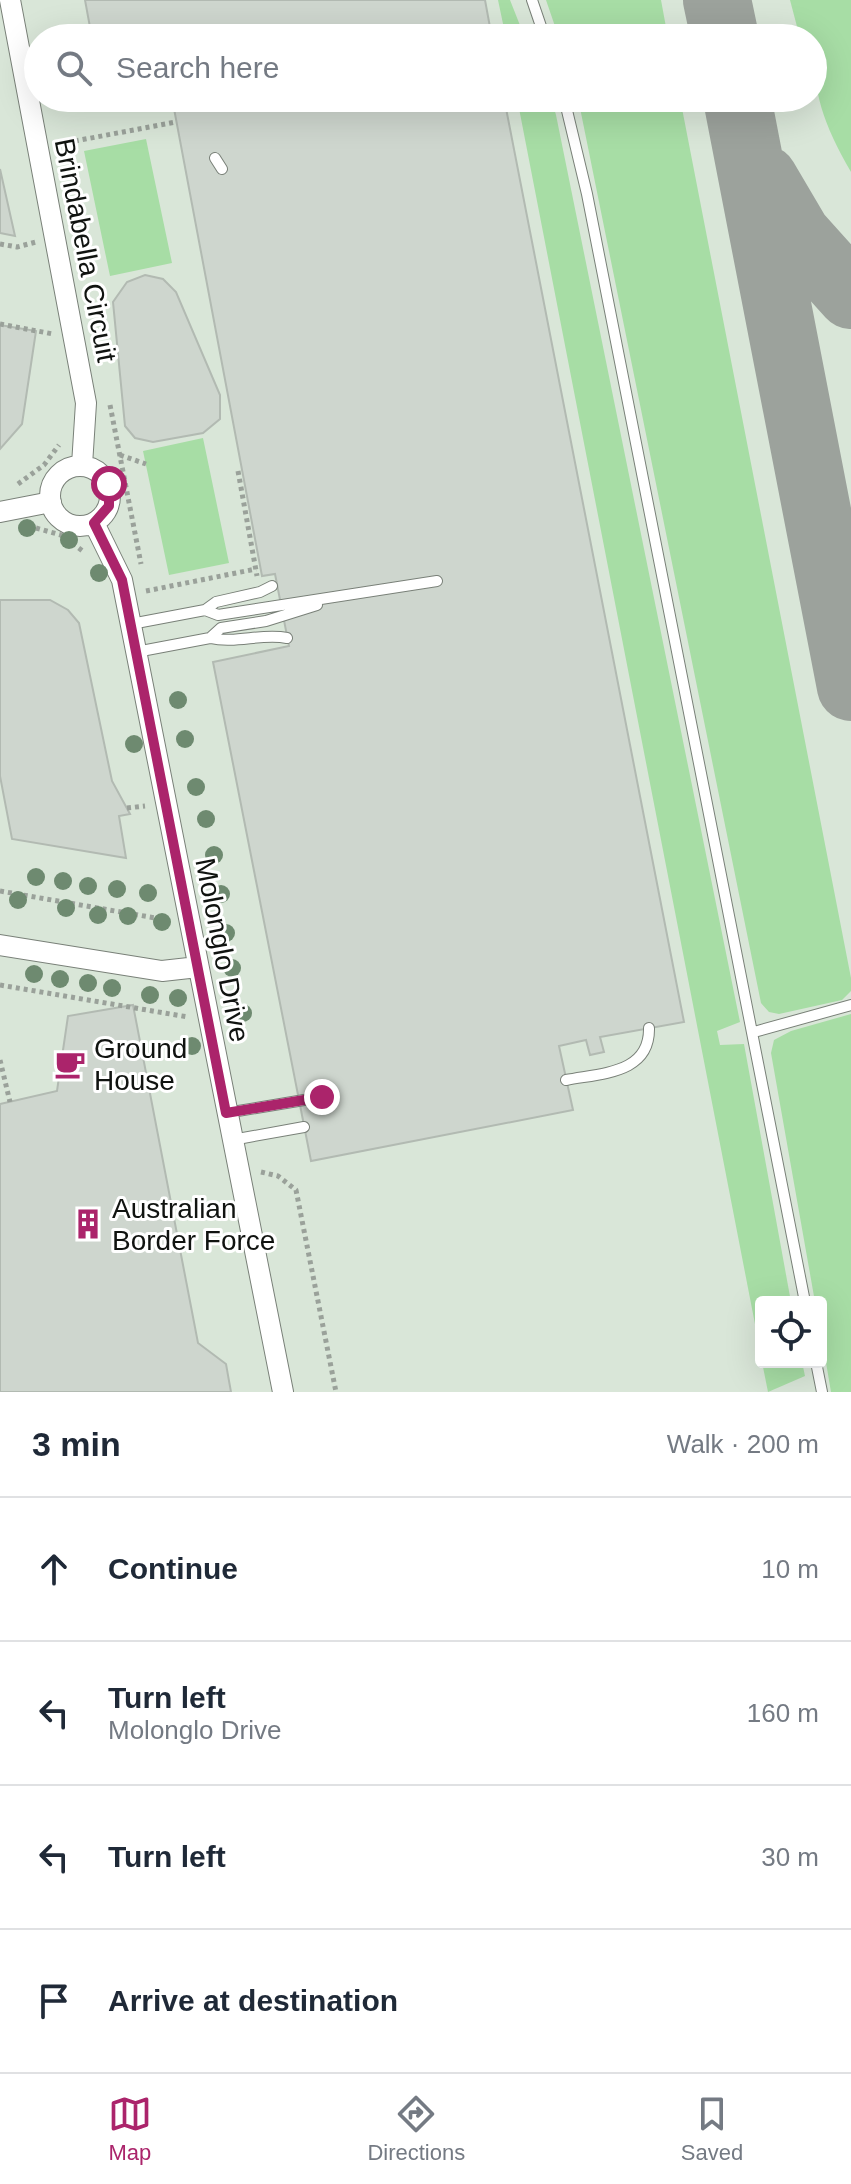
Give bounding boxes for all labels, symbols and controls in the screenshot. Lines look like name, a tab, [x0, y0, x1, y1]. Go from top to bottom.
search box	[24, 24, 827, 112]
icon: search	[52, 46, 96, 90]
text: Search here	[116, 51, 279, 84]
street label: Brindabella Circuit	[49, 136, 122, 365]
route start	[91, 466, 127, 502]
street label: Molonglo Drive	[189, 855, 256, 1045]
place label: Ground House	[94, 1033, 187, 1096]
cafe icon: Ground House	[53, 1047, 87, 1081]
route end	[304, 1079, 340, 1115]
place label: Australian Border Force	[112, 1193, 275, 1256]
building icon: Australian Border Force	[71, 1207, 105, 1241]
map controls	[755, 1296, 827, 1368]
button: locate	[755, 1296, 827, 1368]
text: 3 min	[32, 1425, 121, 1463]
text: Walk · 200 m	[667, 1429, 819, 1459]
icon: ahead	[32, 1547, 76, 1591]
text: Continue	[108, 1552, 238, 1585]
text: 10 m	[761, 1554, 819, 1584]
text: Turn left	[108, 1681, 226, 1714]
icon: left	[32, 1691, 76, 1735]
text: 160 m	[747, 1698, 819, 1728]
text: Molonglo Drive	[108, 1715, 281, 1745]
icon: left	[32, 1835, 76, 1879]
text: Turn left	[108, 1840, 226, 1873]
text: 30 m	[761, 1842, 819, 1872]
icon: arrive	[32, 1979, 76, 2023]
text: Arrive at destination	[108, 1984, 398, 2017]
tab: Map	[108, 2092, 152, 2166]
tab: Directions	[367, 2092, 465, 2166]
tab: Saved	[681, 2092, 743, 2166]

